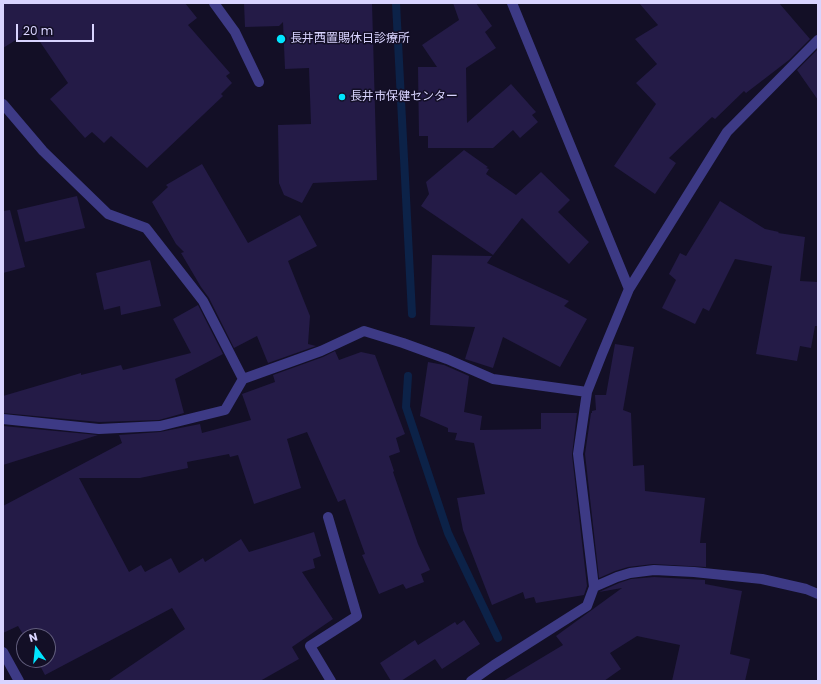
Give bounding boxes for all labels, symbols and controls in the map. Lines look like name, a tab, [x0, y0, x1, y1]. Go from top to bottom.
scale bar	[18, 16, 96, 42]
text: 20 m	[23, 22, 53, 39]
place label: 長井西置賜休日診療所	[290, 32, 410, 46]
marker: 長井西置賜休日診療所	[275, 33, 287, 45]
place label: 長井市保健センター	[350, 90, 458, 104]
marker: 長井市保健センター	[337, 92, 347, 102]
north arrow	[16, 628, 56, 668]
text: N	[27, 629, 39, 646]

